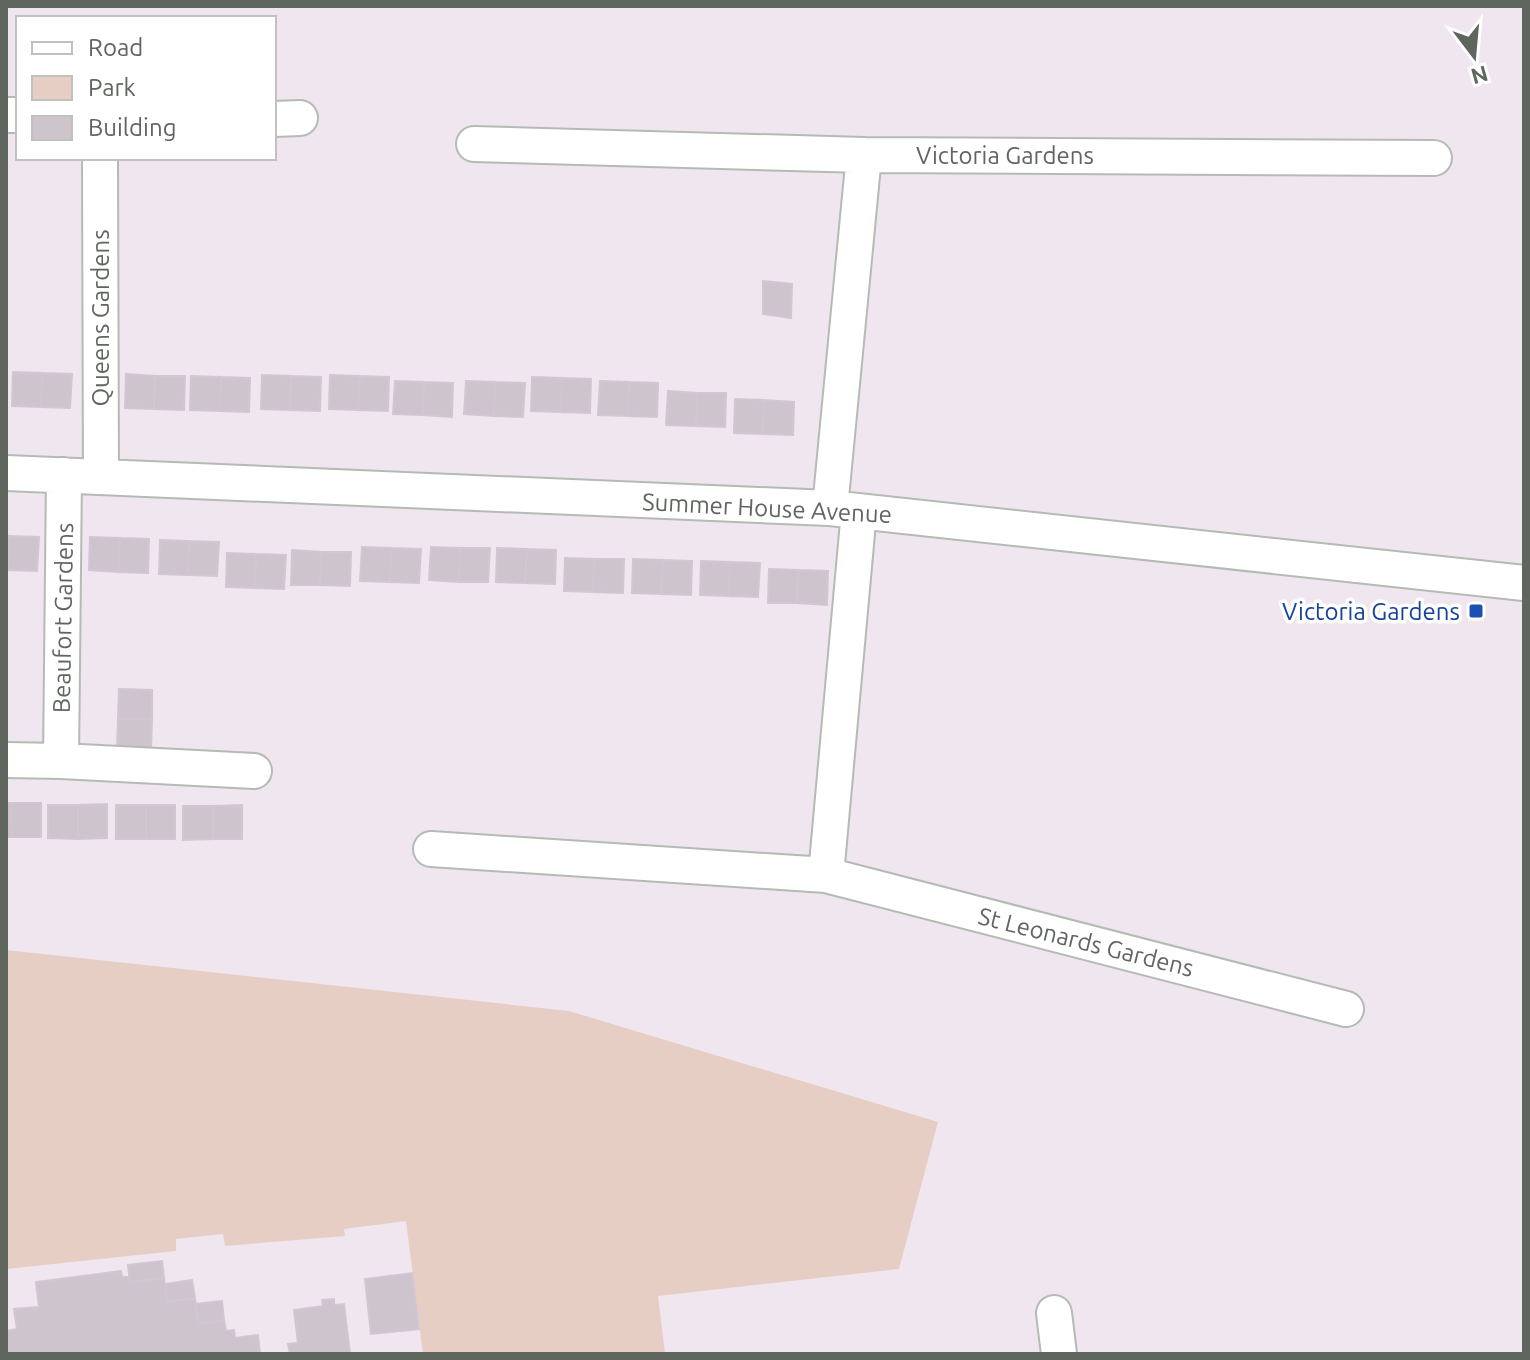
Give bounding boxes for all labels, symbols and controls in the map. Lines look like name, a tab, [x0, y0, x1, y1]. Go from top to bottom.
legend	[16, 16, 276, 160]
north arrow	[1434, 16, 1514, 96]
text: Road	[88, 34, 143, 61]
text: N	[1468, 61, 1491, 90]
text: Park	[88, 74, 136, 101]
text: Building	[88, 114, 176, 141]
street label: Victoria Gardens	[916, 142, 1094, 169]
street label: Queens Gardens	[87, 229, 114, 407]
street label: Summer House Avenue	[641, 488, 893, 528]
street label: Beaufort Gardens	[48, 523, 78, 713]
place label: Victoria Gardens	[1282, 598, 1460, 625]
marker: Victoria Gardens	[1467, 602, 1485, 620]
street label: St Leonards Gardens	[976, 902, 1196, 982]

